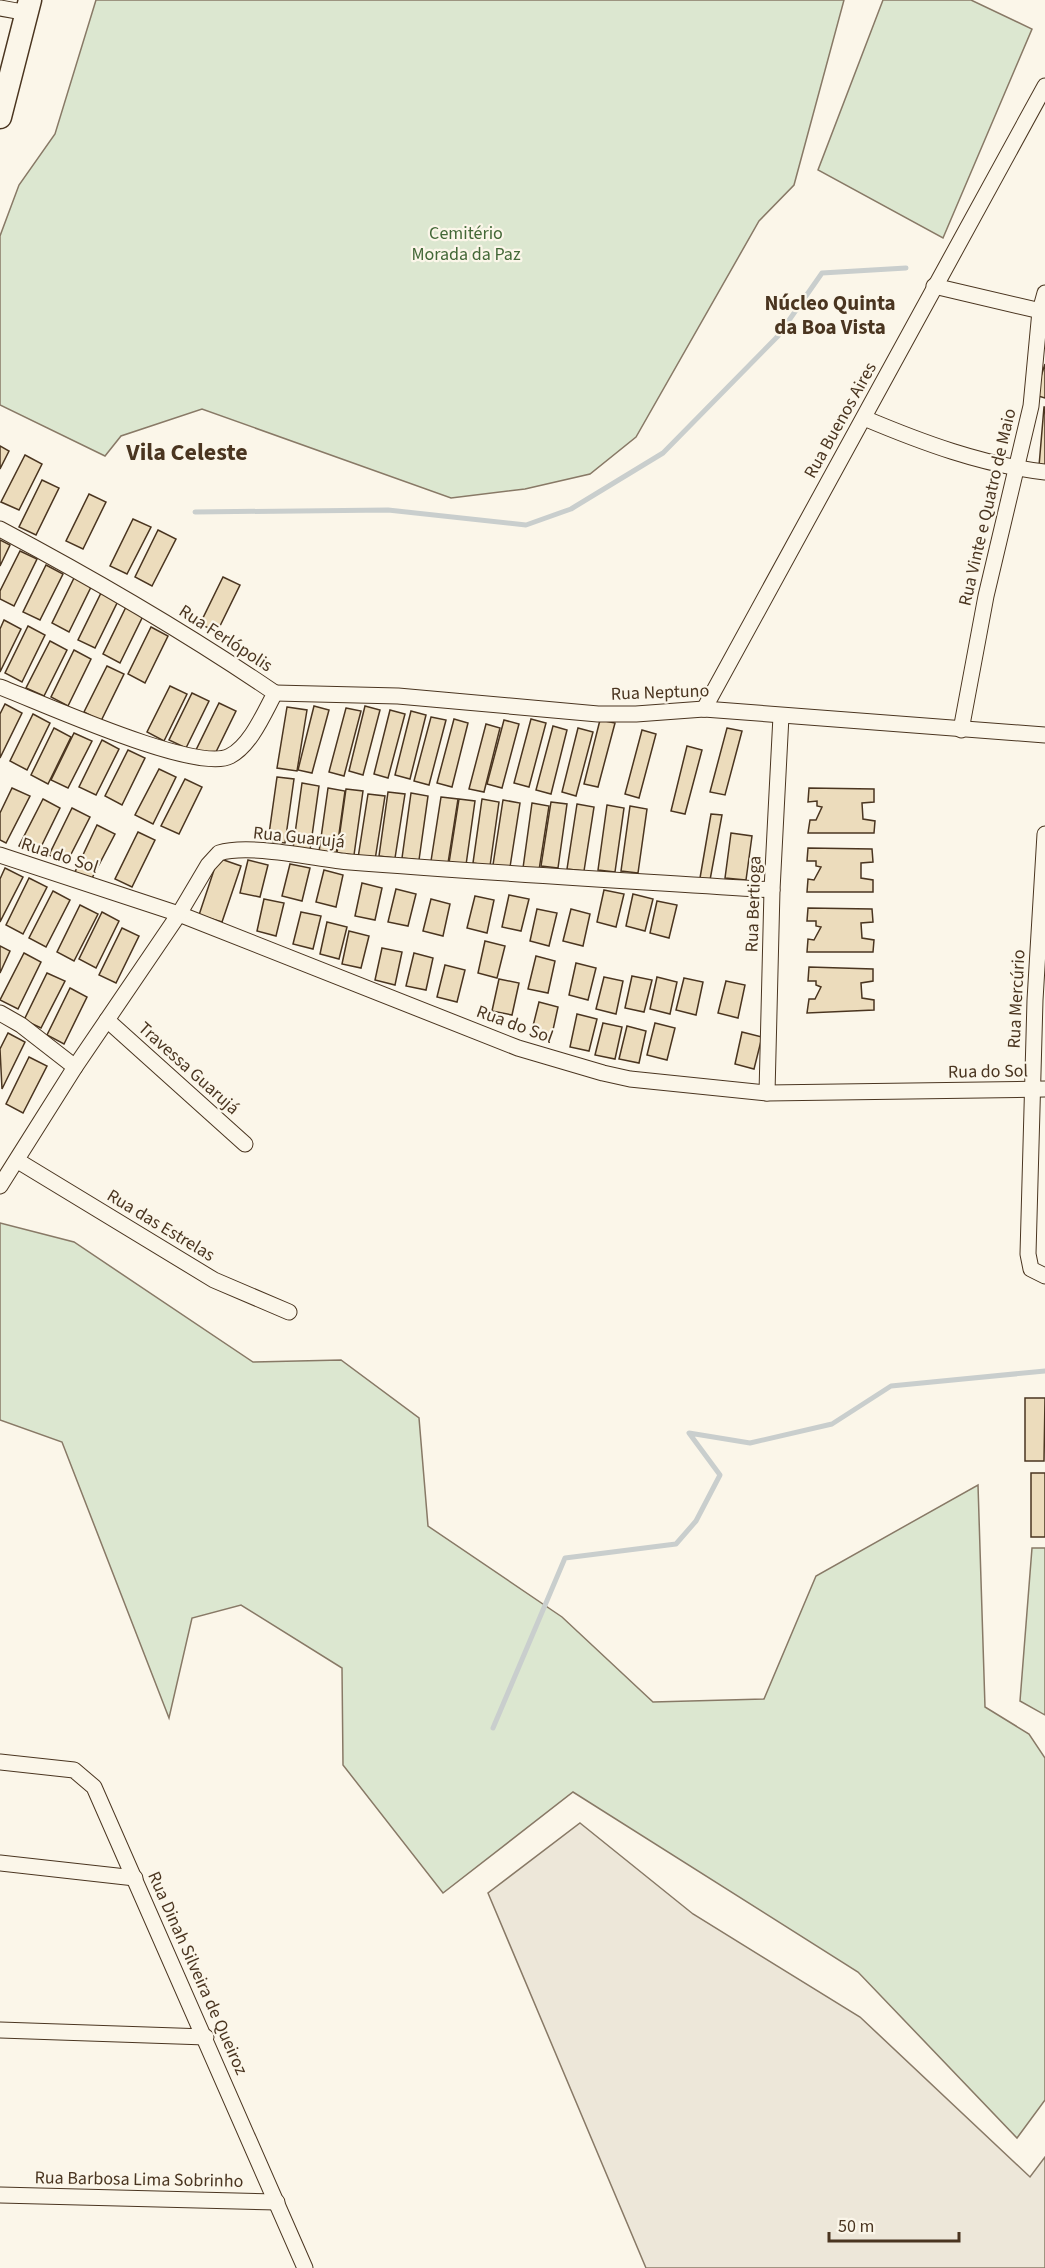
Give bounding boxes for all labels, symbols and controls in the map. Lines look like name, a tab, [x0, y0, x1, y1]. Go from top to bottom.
park label: Cemitério Morada da Paz	[411, 221, 521, 267]
district label: Núcleo Quinta da Boa Vista	[764, 288, 896, 342]
street label: Rua Buenos Aires	[798, 358, 883, 483]
street label: Rua Vinte e Quatro de Maio	[953, 406, 1022, 608]
district label: Vila Celeste	[125, 435, 248, 470]
street label: Rua Ferlópolis	[174, 599, 277, 678]
street label: Rua Neptuno	[610, 678, 710, 707]
street label: Rua Guarujá	[252, 820, 346, 855]
street label: Rua do Sol	[18, 831, 102, 880]
street label: Rua Bertioga	[739, 855, 768, 953]
street label: Rua Mercúrio	[1001, 949, 1032, 1049]
street label: Rua do Sol	[473, 999, 557, 1050]
street label: Travessa Guarujá	[133, 1016, 245, 1121]
street label: Rua do Sol	[948, 1058, 1028, 1085]
street label: Rua das Estrelas	[102, 1183, 219, 1268]
street label: Rua Dinah Silveira de Queiroz	[141, 1867, 254, 2079]
street label: Rua Barbosa Lima Sobrinho	[34, 2165, 244, 2194]
scale bar	[829, 2205, 960, 2243]
text: 50 m	[838, 2214, 874, 2239]

